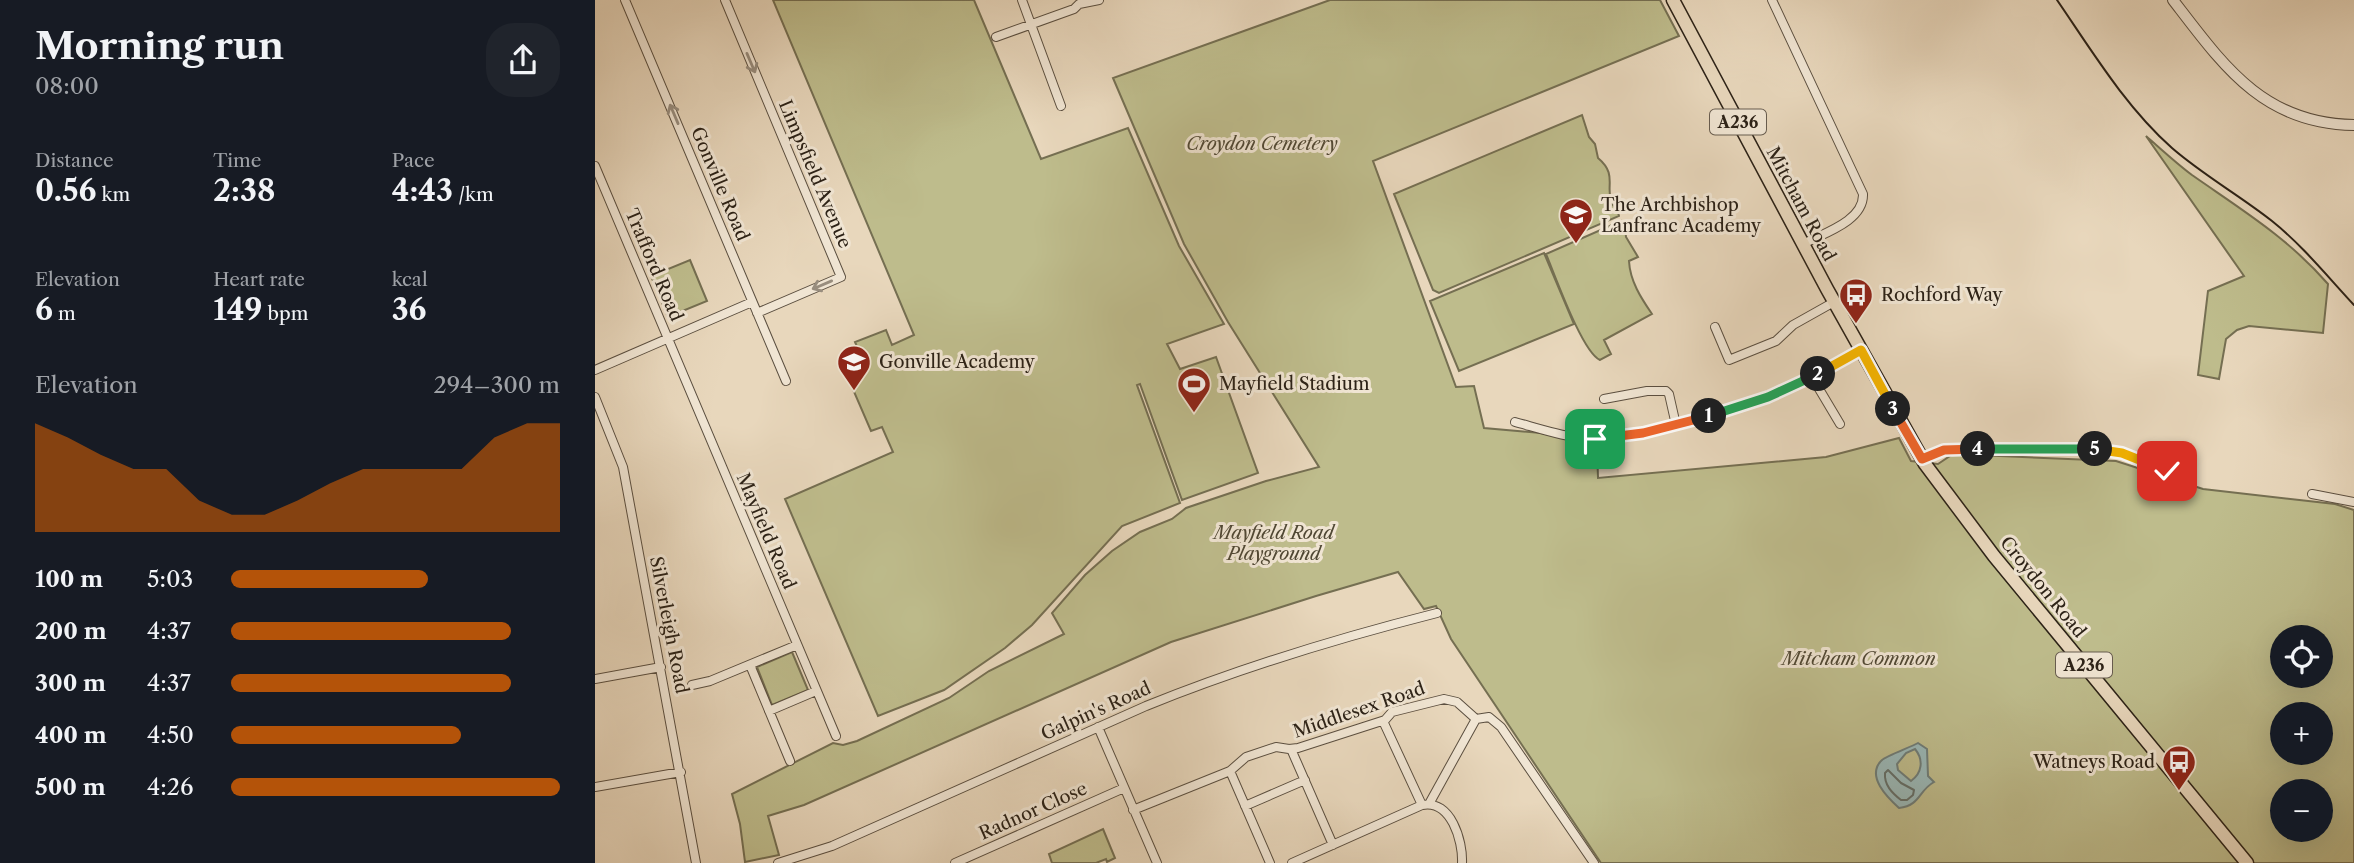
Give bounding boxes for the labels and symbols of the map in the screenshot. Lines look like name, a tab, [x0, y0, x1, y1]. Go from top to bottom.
one-way arrow	[746, 52, 759, 73]
street label: Limpsfield Avenue	[774, 97, 856, 251]
one-way arrow	[666, 104, 679, 126]
road number: A236	[1710, 110, 1766, 134]
street label: Gonville Road	[686, 124, 754, 244]
park label: Croydon Cemetery	[1186, 133, 1338, 155]
street label: Mitcham Road	[1762, 143, 1840, 265]
place label: The Archbishop Lanfranc Academy	[1601, 194, 1762, 237]
school or university icon: The Archbishop Lanfranc Academy	[1557, 196, 1595, 245]
street label: Trafford Road	[620, 205, 688, 325]
bus stop icon: Rochford Way	[1837, 276, 1875, 325]
one-way arrow	[812, 279, 834, 292]
place label: Rochford Way	[1881, 284, 2004, 306]
school or university icon: Gonville Academy	[835, 343, 873, 392]
place label: Gonville Academy	[879, 351, 1036, 373]
pin: 2	[1801, 356, 1835, 392]
sports icon: Mayfield Stadium	[1175, 365, 1213, 414]
place label: Mayfield Stadium	[1219, 373, 1370, 395]
pin: 3	[1875, 392, 1911, 426]
pin: 1	[1691, 398, 1727, 434]
pin	[1565, 409, 1625, 469]
pin: 4	[1961, 432, 1995, 466]
pin: 5	[2077, 432, 2113, 466]
pin	[2137, 441, 2197, 501]
street label: Mayfield Road	[732, 470, 800, 592]
park label: Mayfield Road Playground	[1212, 522, 1336, 565]
street label: Croydon Road	[1995, 532, 2091, 642]
street label: Silverleigh Road	[645, 555, 693, 696]
park label: Mitcham Common	[1780, 648, 1936, 670]
road number: A236	[2056, 652, 2112, 678]
street label: Galpin's Road	[1038, 677, 1154, 745]
street label: Middlesex Road	[1290, 677, 1428, 743]
bus stop icon: Watneys Road	[2160, 743, 2198, 792]
place label: Watneys Road	[2032, 751, 2155, 773]
street label: Radnor Close	[975, 777, 1091, 845]

